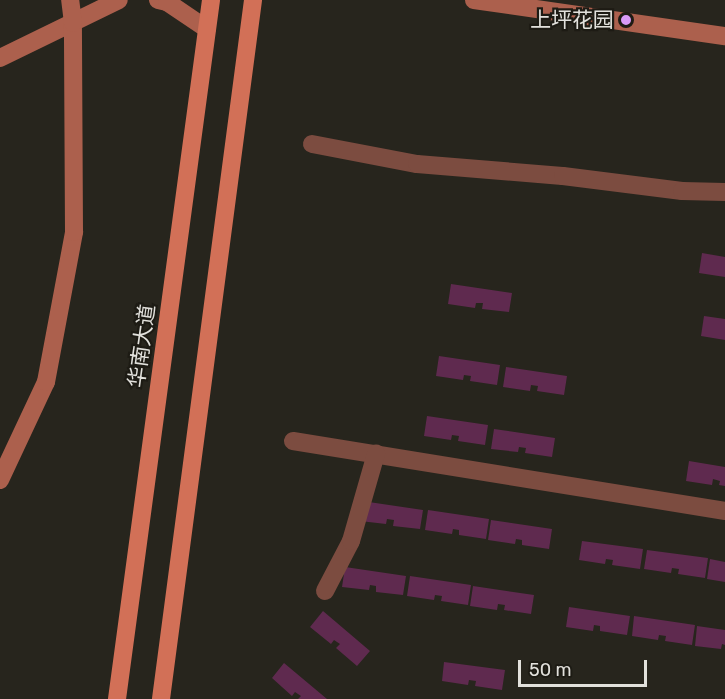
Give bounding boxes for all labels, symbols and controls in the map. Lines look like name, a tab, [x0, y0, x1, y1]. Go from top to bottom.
place label: 上坪花园	[530, 7, 614, 33]
marker: 上坪花园	[619, 13, 633, 27]
street label: 华南大道	[124, 303, 160, 389]
scale bar	[521, 648, 650, 686]
text: 50 m	[529, 659, 572, 681]

